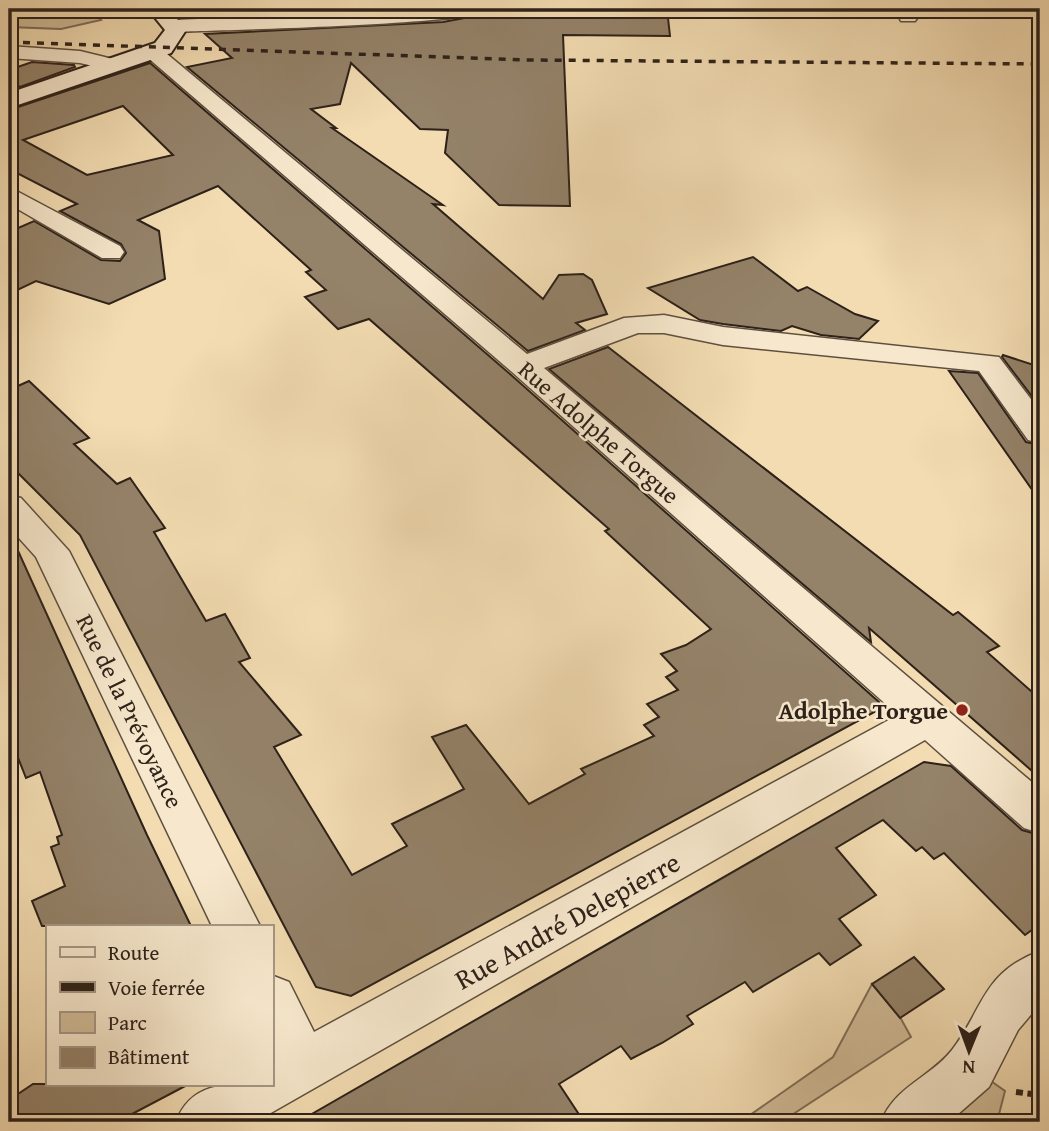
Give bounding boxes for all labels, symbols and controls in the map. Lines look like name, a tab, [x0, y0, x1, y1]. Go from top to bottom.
street label: Rue Adolphe Torgue	[511, 352, 687, 512]
street label: Rue de la Prévoyance	[68, 608, 192, 814]
place label: Adolphe Torgue	[779, 693, 948, 728]
marker: Adolphe Torgue	[954, 702, 970, 718]
street label: Rue André Delepierre	[447, 841, 687, 999]
legend	[46, 925, 273, 1086]
text: Route	[108, 937, 160, 968]
text: Voie ferrée	[108, 972, 205, 1003]
text: Parc	[108, 1007, 147, 1038]
north arrow	[934, 1016, 1004, 1086]
text: Bâtiment	[108, 1041, 190, 1072]
text: N	[962, 1054, 975, 1082]

